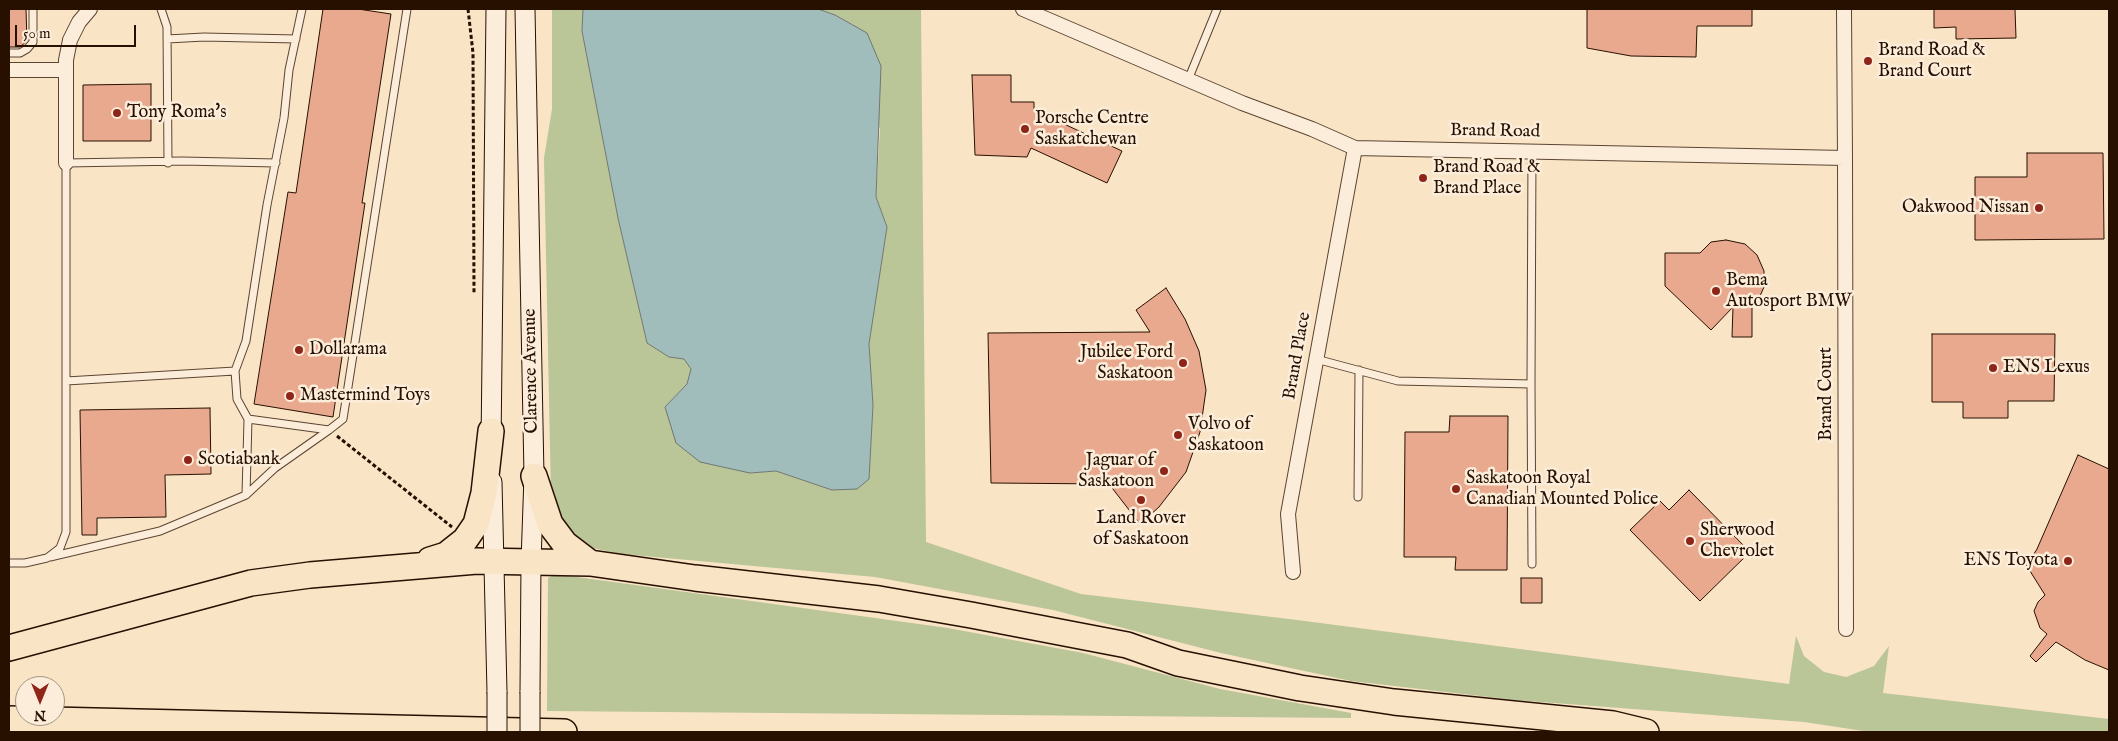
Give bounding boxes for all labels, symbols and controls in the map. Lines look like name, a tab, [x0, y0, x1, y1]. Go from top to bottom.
scale bar	[18, 15, 139, 47]
text: 50 m	[23, 24, 51, 43]
place label: Brand Road & Brand Court	[1878, 40, 1986, 82]
marker: Brand Road & Brand Court	[1862, 55, 1874, 67]
place label: Tony Roma's	[127, 102, 227, 124]
marker: Tony Roma's	[111, 107, 123, 119]
place label: Porsche Centre Saskatchewan	[1035, 108, 1149, 150]
street label: Brand Road	[1450, 120, 1540, 144]
marker: Porsche Centre Saskatchewan	[1019, 123, 1031, 135]
place label: Brand Road & Brand Place	[1433, 157, 1541, 200]
marker: Brand Road & Brand Place	[1417, 172, 1429, 184]
place label: Oakwood Nissan	[1902, 197, 2029, 219]
marker: Oakwood Nissan	[2033, 202, 2045, 214]
place label: Bema Autosport BMW	[1726, 270, 1852, 312]
marker: Bema Autosport BMW	[1710, 285, 1722, 297]
street label: Clarence Avenue	[520, 308, 544, 434]
street label: Brand Place	[1280, 311, 1316, 401]
place label: Dollarama	[309, 339, 387, 361]
place label: Jubilee Ford Saskatoon	[1080, 342, 1173, 384]
marker: Dollarama	[293, 344, 305, 356]
street label: Brand Court	[1816, 347, 1838, 441]
marker: Jubilee Ford Saskatoon	[1177, 357, 1189, 369]
place label: ENS Lexus	[2003, 357, 2090, 379]
marker: ENS Lexus	[1987, 362, 1999, 374]
place label: Mastermind Toys	[300, 385, 430, 407]
marker: Mastermind Toys	[284, 390, 296, 402]
place label: Volvo of Saskatoon	[1188, 414, 1264, 456]
marker: Volvo of Saskatoon	[1172, 429, 1184, 441]
place label: Scotiabank	[198, 449, 280, 471]
place label: Jaguar of Saskatoon	[1078, 450, 1154, 492]
marker: Scotiabank	[182, 454, 194, 466]
marker: Jaguar of Saskatoon	[1158, 465, 1170, 477]
place label: Saskatoon Royal Canadian Mounted Police	[1466, 468, 1658, 510]
marker: Saskatoon Royal Canadian Mounted Police	[1450, 483, 1462, 495]
marker: Land Rover of Saskatoon	[1135, 494, 1147, 506]
place label: Land Rover of Saskatoon	[1093, 508, 1189, 550]
place label: Sherwood Chevrolet	[1700, 520, 1774, 562]
marker: Sherwood Chevrolet	[1684, 535, 1696, 547]
place label: ENS Toyota	[1964, 550, 2058, 572]
marker: ENS Toyota	[2062, 555, 2074, 567]
north arrow	[15, 676, 65, 726]
text: N	[34, 706, 46, 724]

